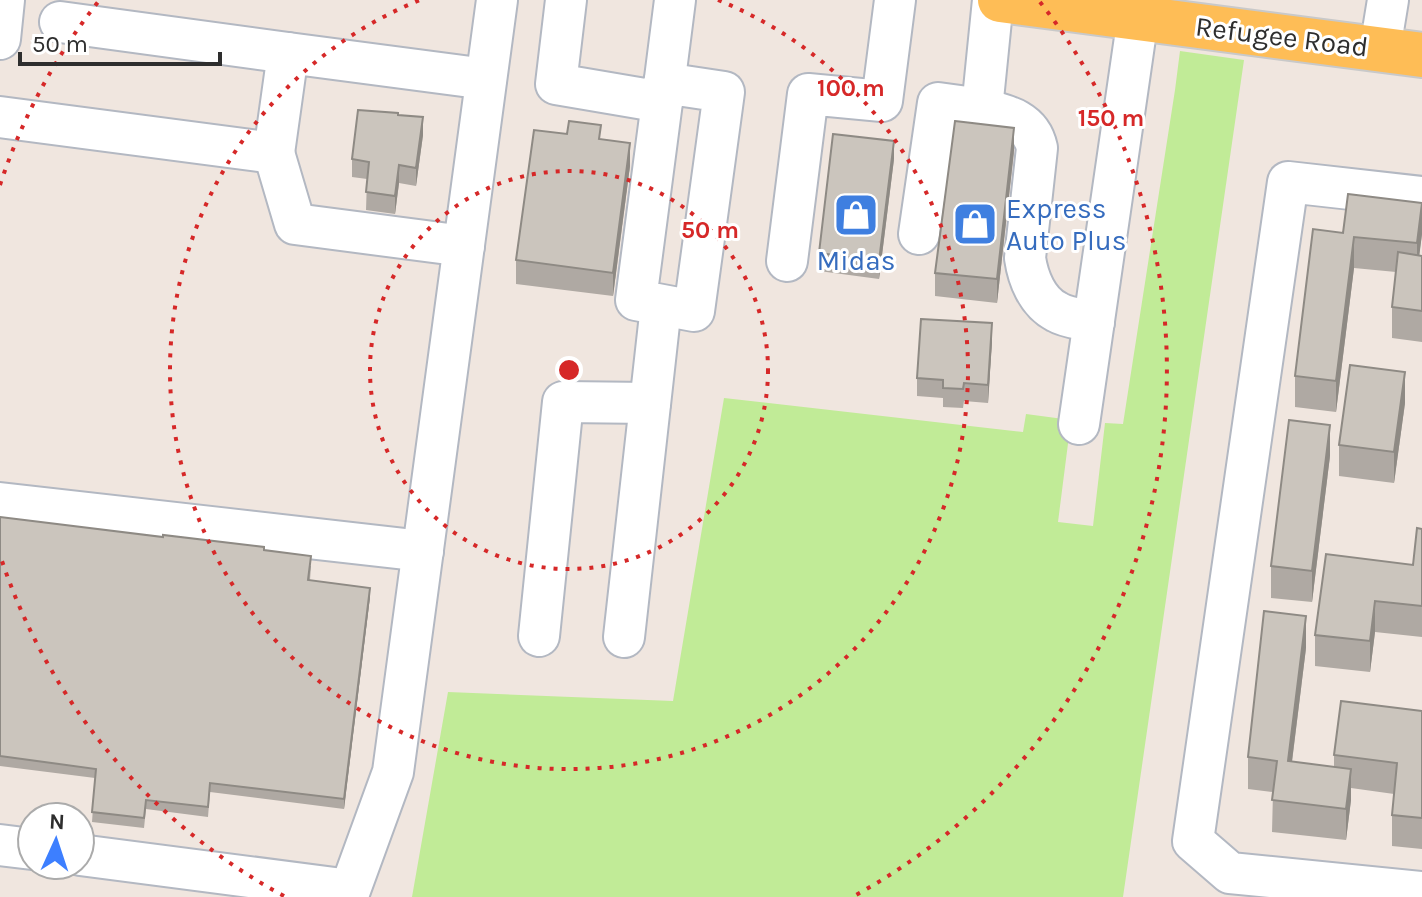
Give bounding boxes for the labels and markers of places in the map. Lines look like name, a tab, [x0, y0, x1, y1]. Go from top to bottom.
shop icon: Midas	[832, 191, 880, 239]
place label: Express Auto Plus	[1006, 192, 1127, 257]
shop icon: Express Auto Plus	[951, 200, 999, 248]
place label: Midas	[817, 244, 895, 277]
centre of rings	[555, 356, 583, 384]

